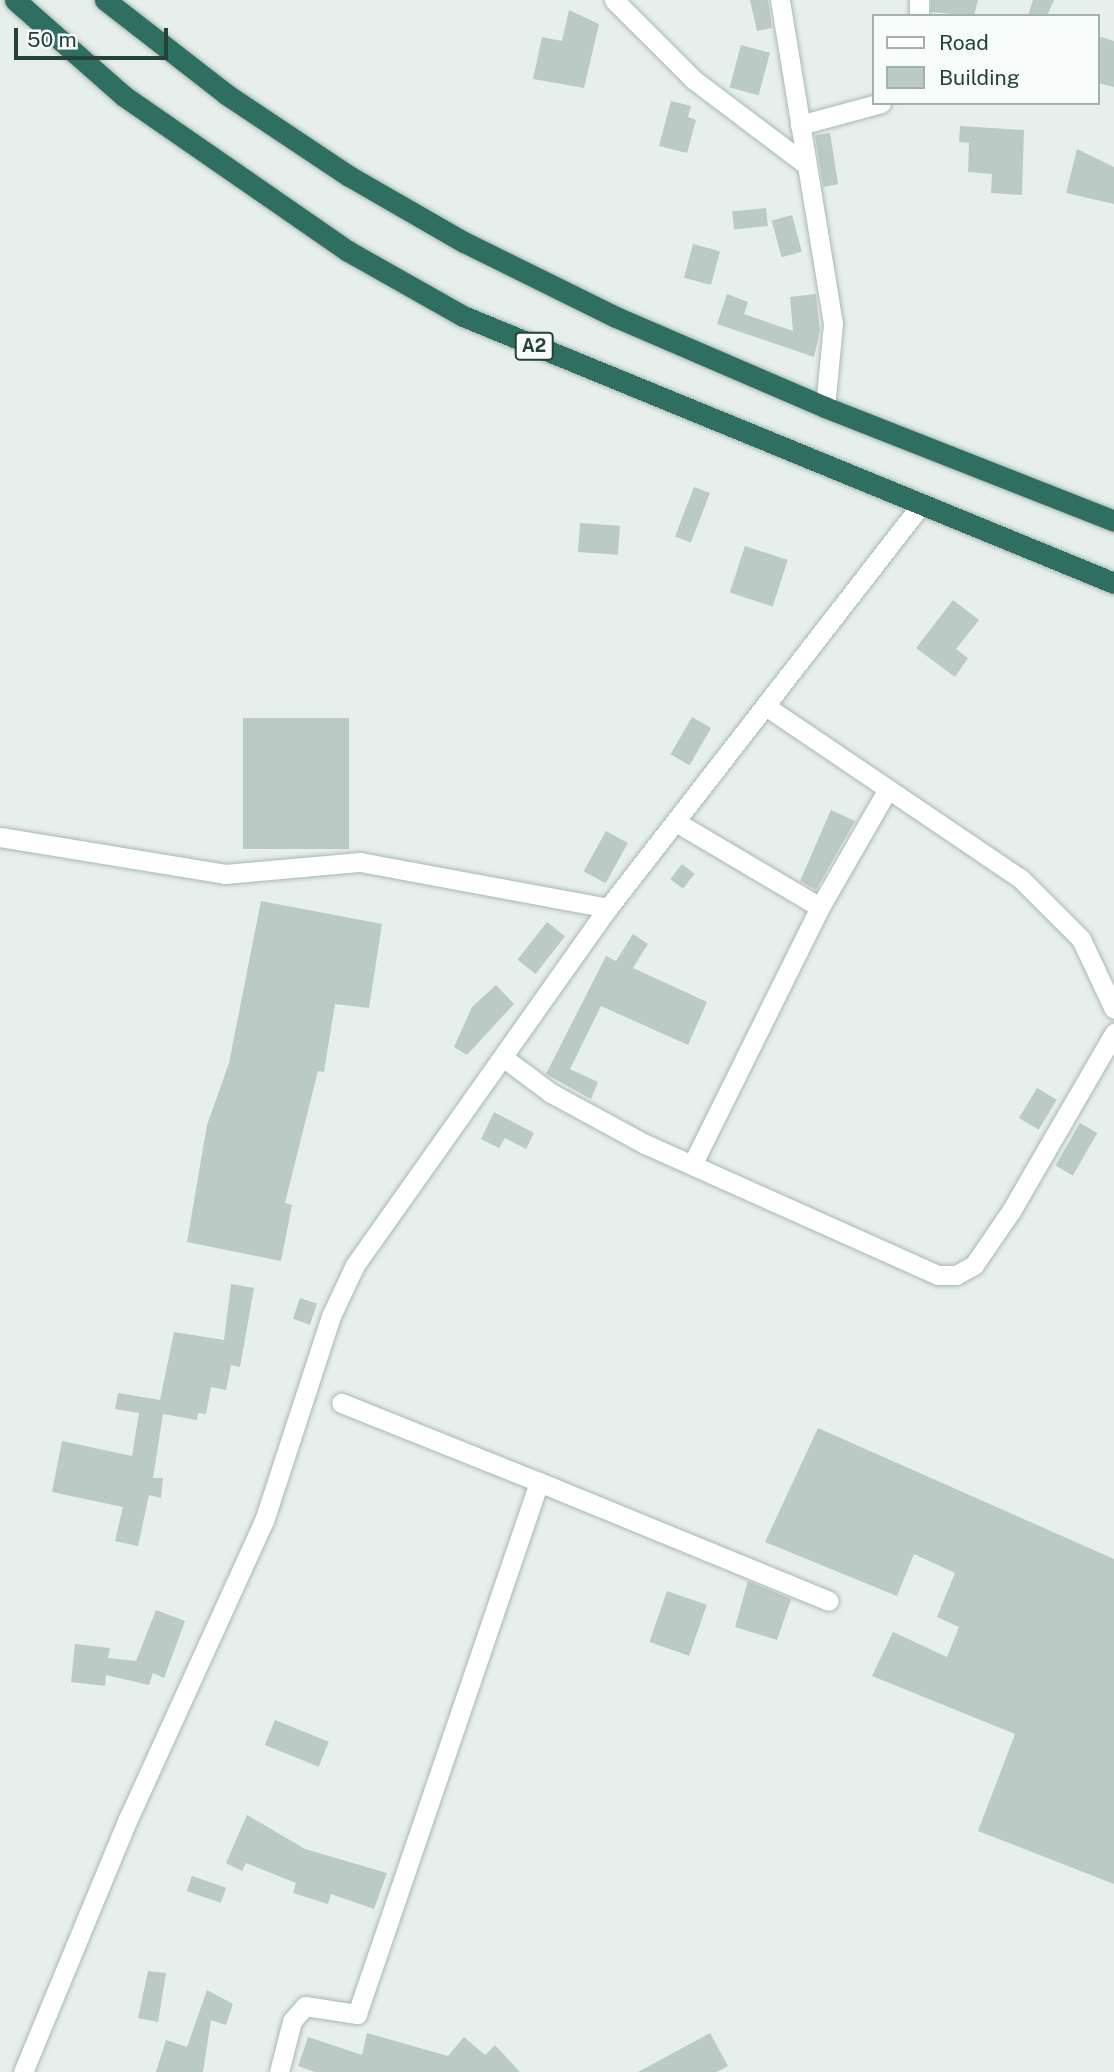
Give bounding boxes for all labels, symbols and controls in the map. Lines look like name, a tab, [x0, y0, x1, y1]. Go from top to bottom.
scale bar	[18, 14, 172, 58]
legend	[872, 14, 1100, 105]
text: 50 m	[27, 27, 77, 52]
text: Road	[939, 30, 989, 55]
text: Building	[939, 65, 1020, 90]
road number: A2	[513, 332, 555, 360]

